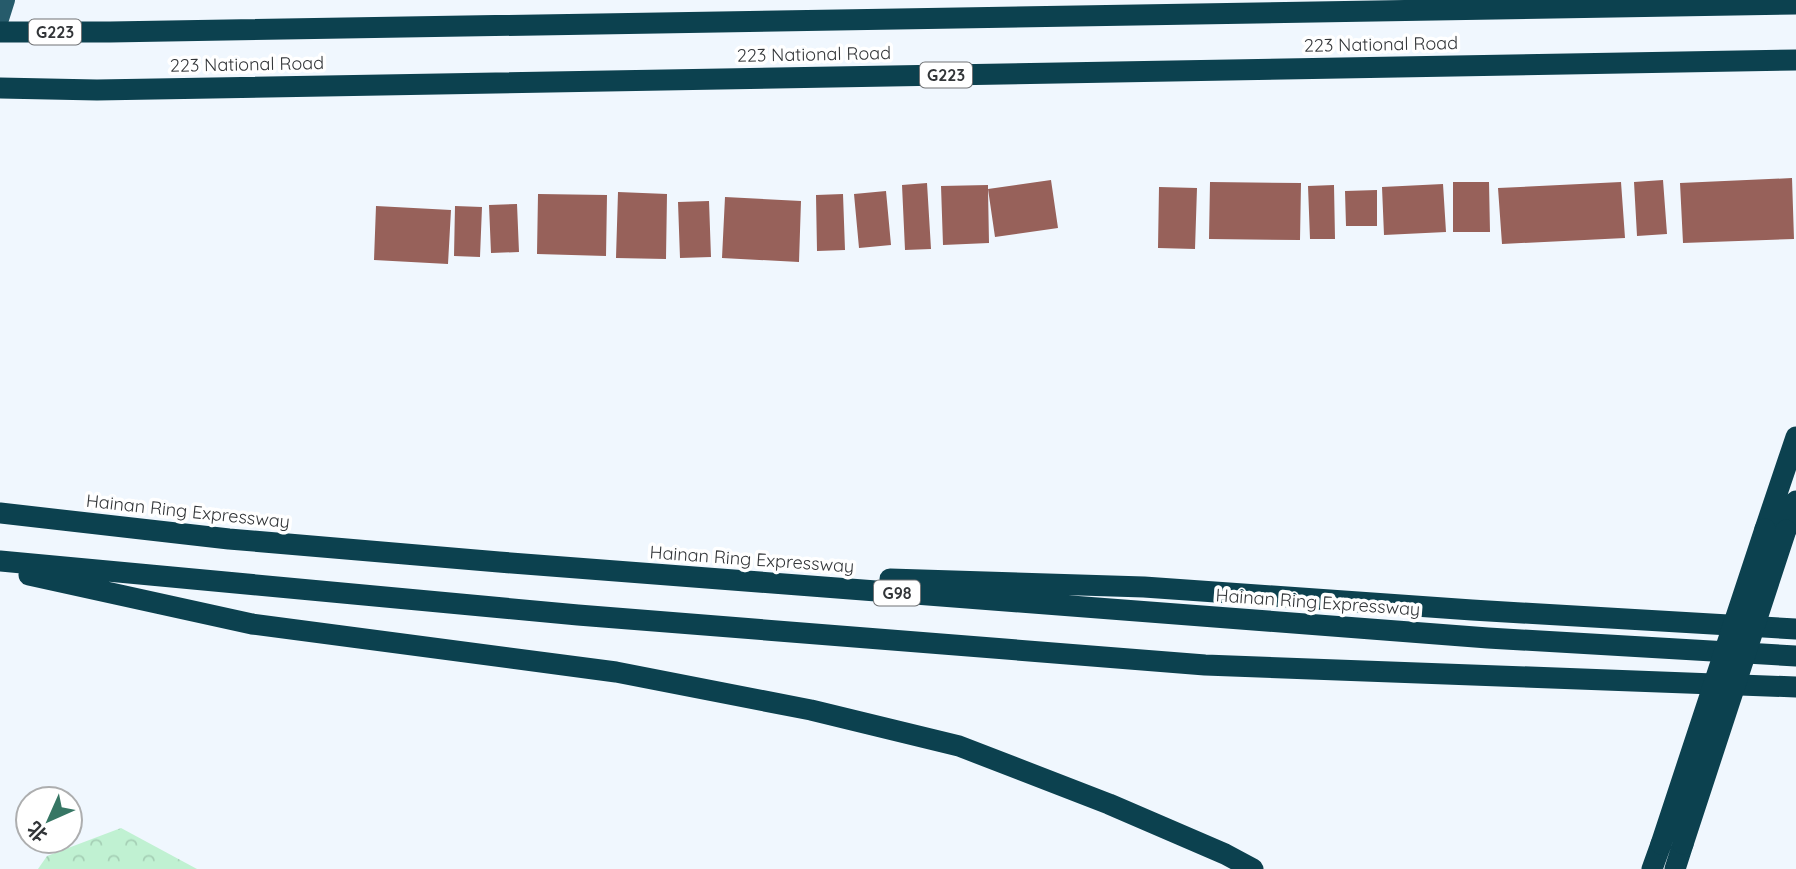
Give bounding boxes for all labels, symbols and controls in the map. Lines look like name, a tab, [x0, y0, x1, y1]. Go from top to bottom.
road number: G223	[29, 20, 81, 44]
street label: 223 National Road	[1304, 31, 1458, 57]
street label: 223 National Road	[737, 41, 891, 67]
street label: 223 National Road	[170, 51, 324, 77]
road number: G223	[920, 62, 972, 88]
street label: Hainan Ring Expressway	[85, 489, 291, 533]
street label: Hainan Ring Expressway	[649, 540, 855, 578]
road number: G98	[874, 580, 920, 606]
street label: Hainan Ring Expressway	[1215, 583, 1421, 621]
north arrow	[14, 785, 84, 855]
text: 北	[22, 817, 52, 847]

